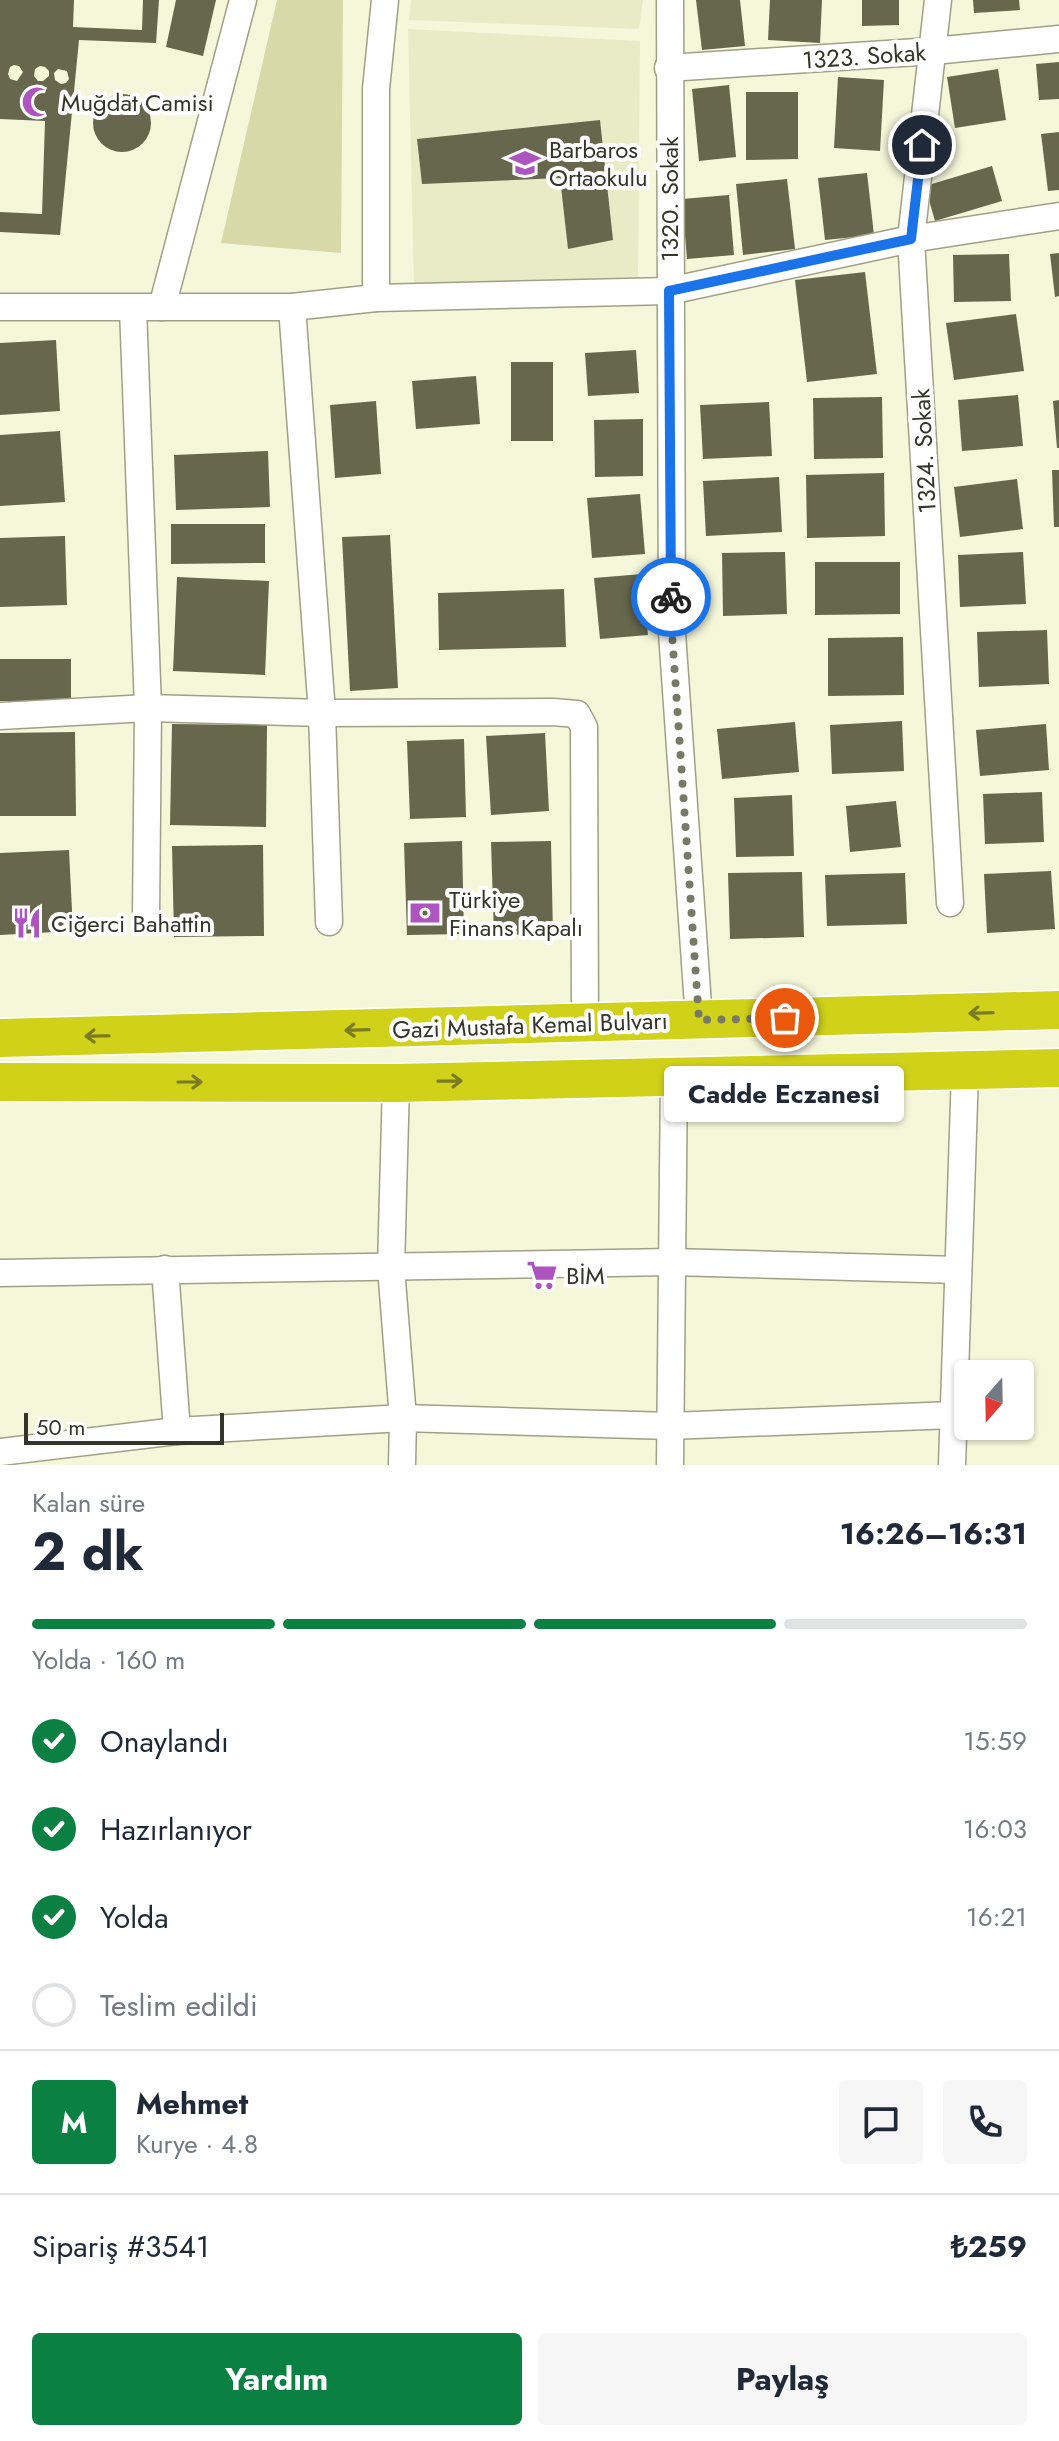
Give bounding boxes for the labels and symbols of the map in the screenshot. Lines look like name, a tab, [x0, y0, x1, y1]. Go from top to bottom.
street label: 1323. Sokak	[801, 34, 927, 78]
mosque icon: Muğdat Camisi	[20, 85, 54, 119]
place label: Muğdat Camisi	[61, 85, 214, 120]
pin	[888, 111, 956, 179]
place label: Barbaros Ortaokulu	[549, 132, 648, 195]
street label: 1320. Sokak	[652, 136, 687, 262]
school or university icon: Barbaros Ortaokulu	[508, 146, 542, 180]
street label: 1324. Sokak	[903, 387, 945, 514]
courier	[631, 557, 711, 637]
place label: Türkiye Finans Kapalı	[449, 882, 583, 945]
bank icon: Türkiye Finans Kapalı	[408, 896, 442, 930]
restaurant icon: Ciğerci Bahattin	[10, 906, 44, 940]
place label: Ciğerci Bahattin	[51, 906, 212, 941]
pin	[751, 984, 819, 1052]
street label: Gazi Mustafa Kemal Bulvarı	[392, 1003, 668, 1047]
one-way arrow	[968, 1005, 995, 1020]
one-way arrow	[344, 1022, 371, 1037]
one-way arrow	[84, 1029, 111, 1044]
callout: Cadde Eczanesi	[665, 1066, 905, 1122]
one-way arrow	[176, 1074, 203, 1090]
one-way arrow	[436, 1074, 463, 1089]
supermarket icon: BİM	[525, 1258, 559, 1292]
place label: BİM	[566, 1258, 605, 1293]
north arrow	[954, 1360, 1034, 1440]
scale bar	[24, 1409, 224, 1445]

